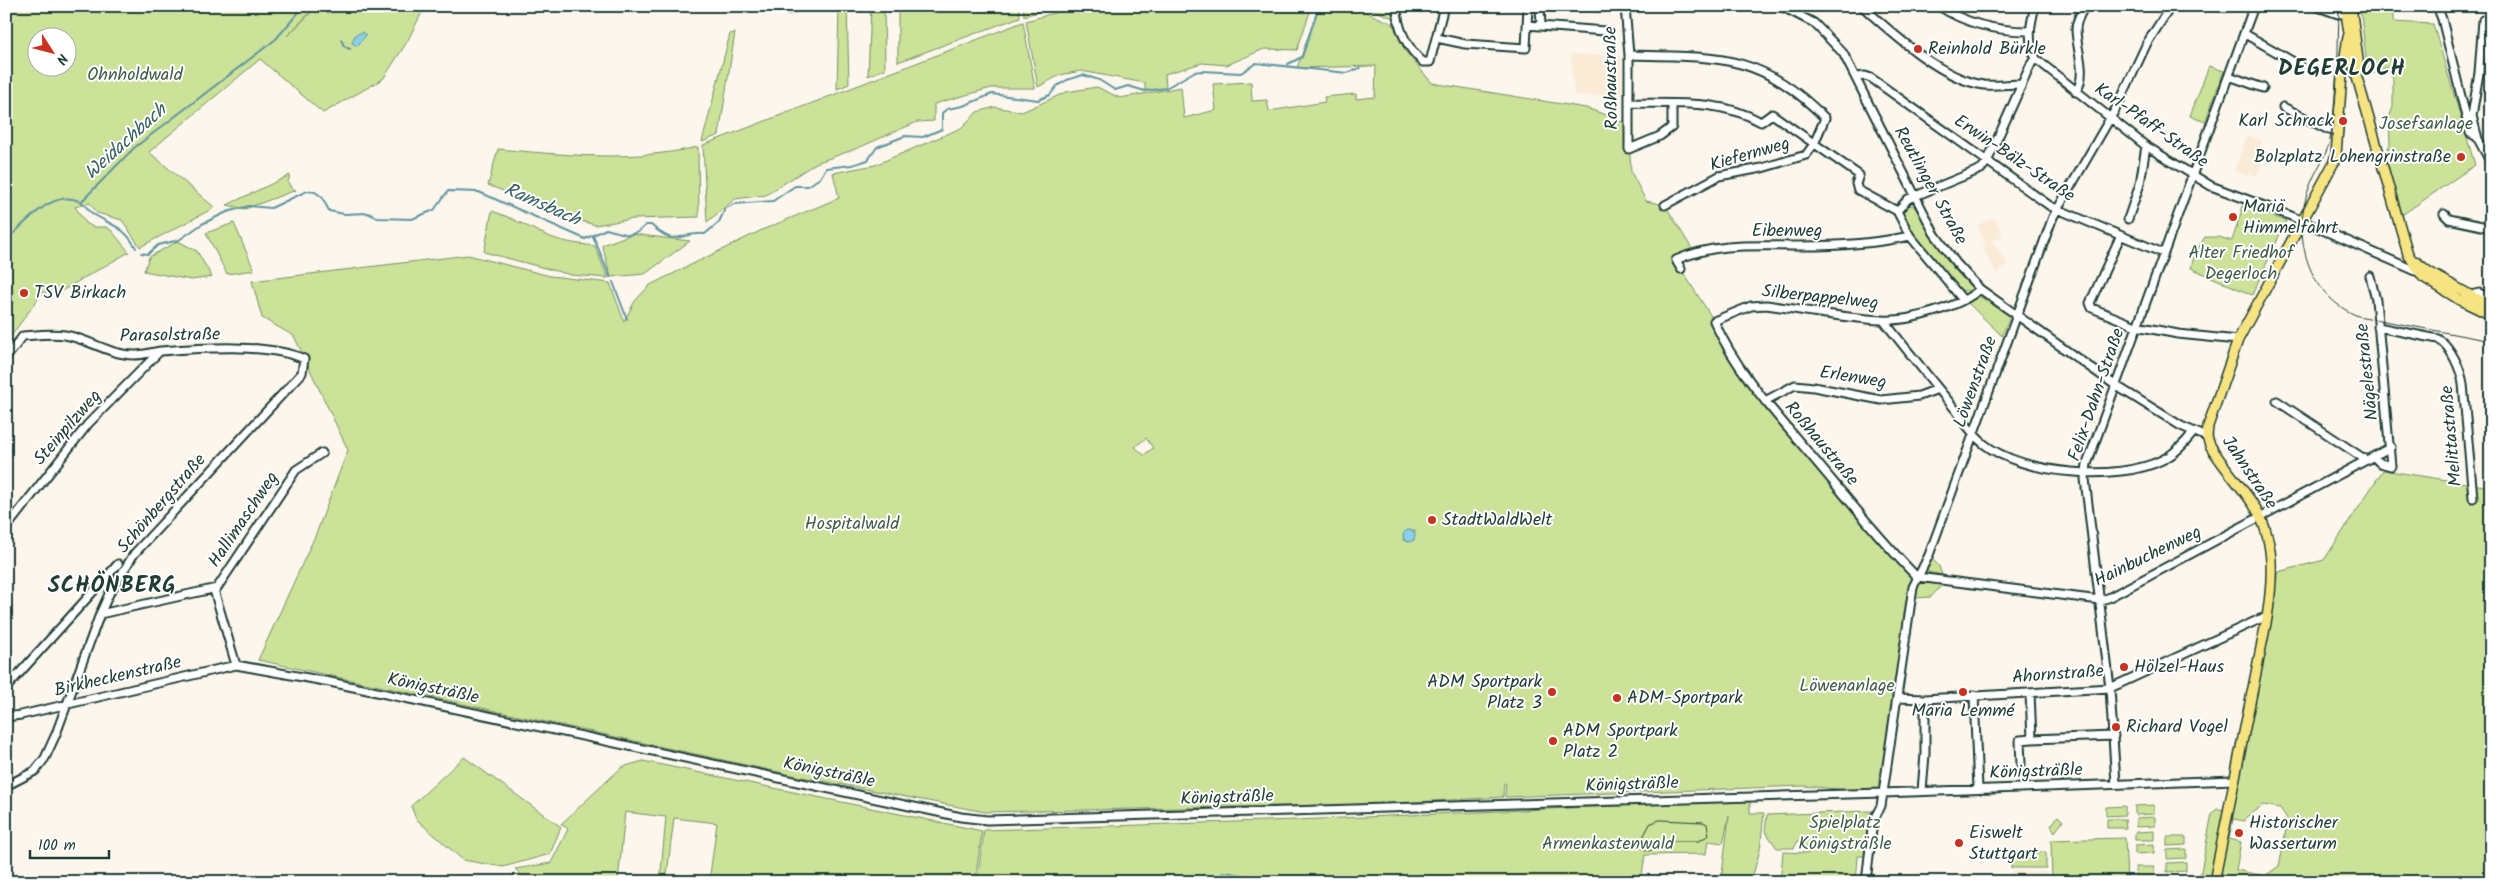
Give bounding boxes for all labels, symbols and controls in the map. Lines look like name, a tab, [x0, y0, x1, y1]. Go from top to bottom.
street label: Roßhaustraße	[1597, 26, 1627, 130]
north arrow	[28, 28, 78, 78]
place label: Reinhold Bürkle	[1928, 35, 2046, 64]
marker: Reinhold Bürkle	[1912, 43, 1924, 55]
text: N	[50, 49, 73, 69]
district label: DEGERLOCH	[2278, 52, 2406, 87]
park label: Ohnholdwald	[87, 61, 184, 90]
street label: Karl-Pfaff-Straße	[2088, 76, 2214, 176]
water label: Weidachbach	[78, 95, 175, 187]
place label: Karl Schrack	[2238, 107, 2334, 136]
street label: Erwin-Bälz-Straße	[1948, 108, 2080, 210]
park label: Josefsanlage	[2379, 110, 2473, 139]
marker: Karl Schrack	[2337, 115, 2349, 127]
street label: Reutlinger Straße	[1885, 121, 1975, 251]
street label: Kiefernweg	[1706, 130, 1794, 180]
place label: Bolzplatz Lohengrinstraße	[2254, 143, 2451, 172]
marker: Bolzplatz Lohengrinstraße	[2455, 151, 2467, 163]
water label: Ramsbach	[499, 175, 587, 236]
place label: Mariä Himmelfahrt	[2243, 193, 2339, 243]
marker: Mariä Himmelfahrt	[2227, 211, 2239, 223]
street label: Eibenweg	[1752, 217, 1822, 246]
park label: Alter Friedhof Degerloch	[2189, 239, 2296, 289]
street label: Silberpappelweg	[1760, 277, 1880, 319]
place label: TSV Birkach	[34, 279, 126, 308]
marker: TSV Birkach	[18, 287, 30, 299]
street label: Parasolstraße	[119, 321, 221, 351]
street label: Nägelestraße	[2348, 322, 2388, 422]
street label: Felix-Dahn-Straße	[2061, 324, 2133, 466]
street label: Löwenstraße	[1946, 332, 2006, 432]
street label: Erlenweg	[1817, 358, 1889, 398]
street label: Steinpilzweg	[27, 384, 109, 472]
street label: Melittastraße	[2433, 384, 2471, 488]
street label: Roßhaustraße	[1777, 395, 1865, 493]
street label: Jahnstraße	[2214, 430, 2284, 516]
street label: Schönbergstraße	[110, 447, 214, 561]
street label: Hallimaschweg	[201, 466, 287, 574]
place label: StadtWaldWelt	[1442, 506, 1553, 535]
park label: Hospitalwald	[805, 510, 900, 539]
marker: StadtWaldWelt	[1426, 514, 1438, 526]
street label: Hainbuchenweg	[2089, 518, 2207, 596]
district label: SCHÖNBERG	[48, 569, 176, 604]
street label: Birkheckenstraße	[52, 648, 184, 706]
place label: Hölzel-Haus	[2134, 653, 2224, 682]
street label: Ahornstraße	[2011, 657, 2105, 693]
marker: Hölzel-Haus	[2118, 661, 2130, 673]
street label: Königsträßle	[384, 665, 482, 713]
place label: ADM Sportpark Platz 3	[1427, 668, 1543, 718]
park label: Löwenanlage	[1799, 672, 1895, 701]
place label: ADM-Sportpark	[1627, 684, 1743, 713]
marker: ADM Sportpark Platz 3	[1546, 686, 1558, 698]
marker: Maria Lemmé	[1957, 686, 1969, 698]
marker: ADM-Sportpark	[1611, 692, 1623, 704]
place label: Maria Lemmé	[1911, 697, 2016, 726]
place label: Richard Vogel	[2126, 713, 2228, 742]
place label: ADM Sportpark Platz 2	[1563, 717, 1678, 767]
marker: Richard Vogel	[2110, 721, 2122, 733]
marker: ADM Sportpark Platz 2	[1547, 735, 1559, 747]
street label: Königsträßle	[780, 749, 878, 797]
street label: Königsträßle	[1989, 756, 2083, 788]
street label: Königsträßle	[1585, 769, 1679, 801]
street label: Königsträßle	[1180, 782, 1274, 814]
park label: Spielplatz Königsträßle	[1798, 809, 1892, 859]
place label: Historischer Wasserturm	[2249, 809, 2339, 859]
place label: Eiswelt Stuttgart	[1969, 819, 2039, 869]
marker: Historischer Wasserturm	[2233, 827, 2245, 839]
scale bar	[30, 828, 109, 860]
park label: Armenkastenwald	[1542, 830, 1675, 859]
text: 100 m	[38, 834, 76, 858]
marker: Eiswelt Stuttgart	[1953, 837, 1965, 849]

